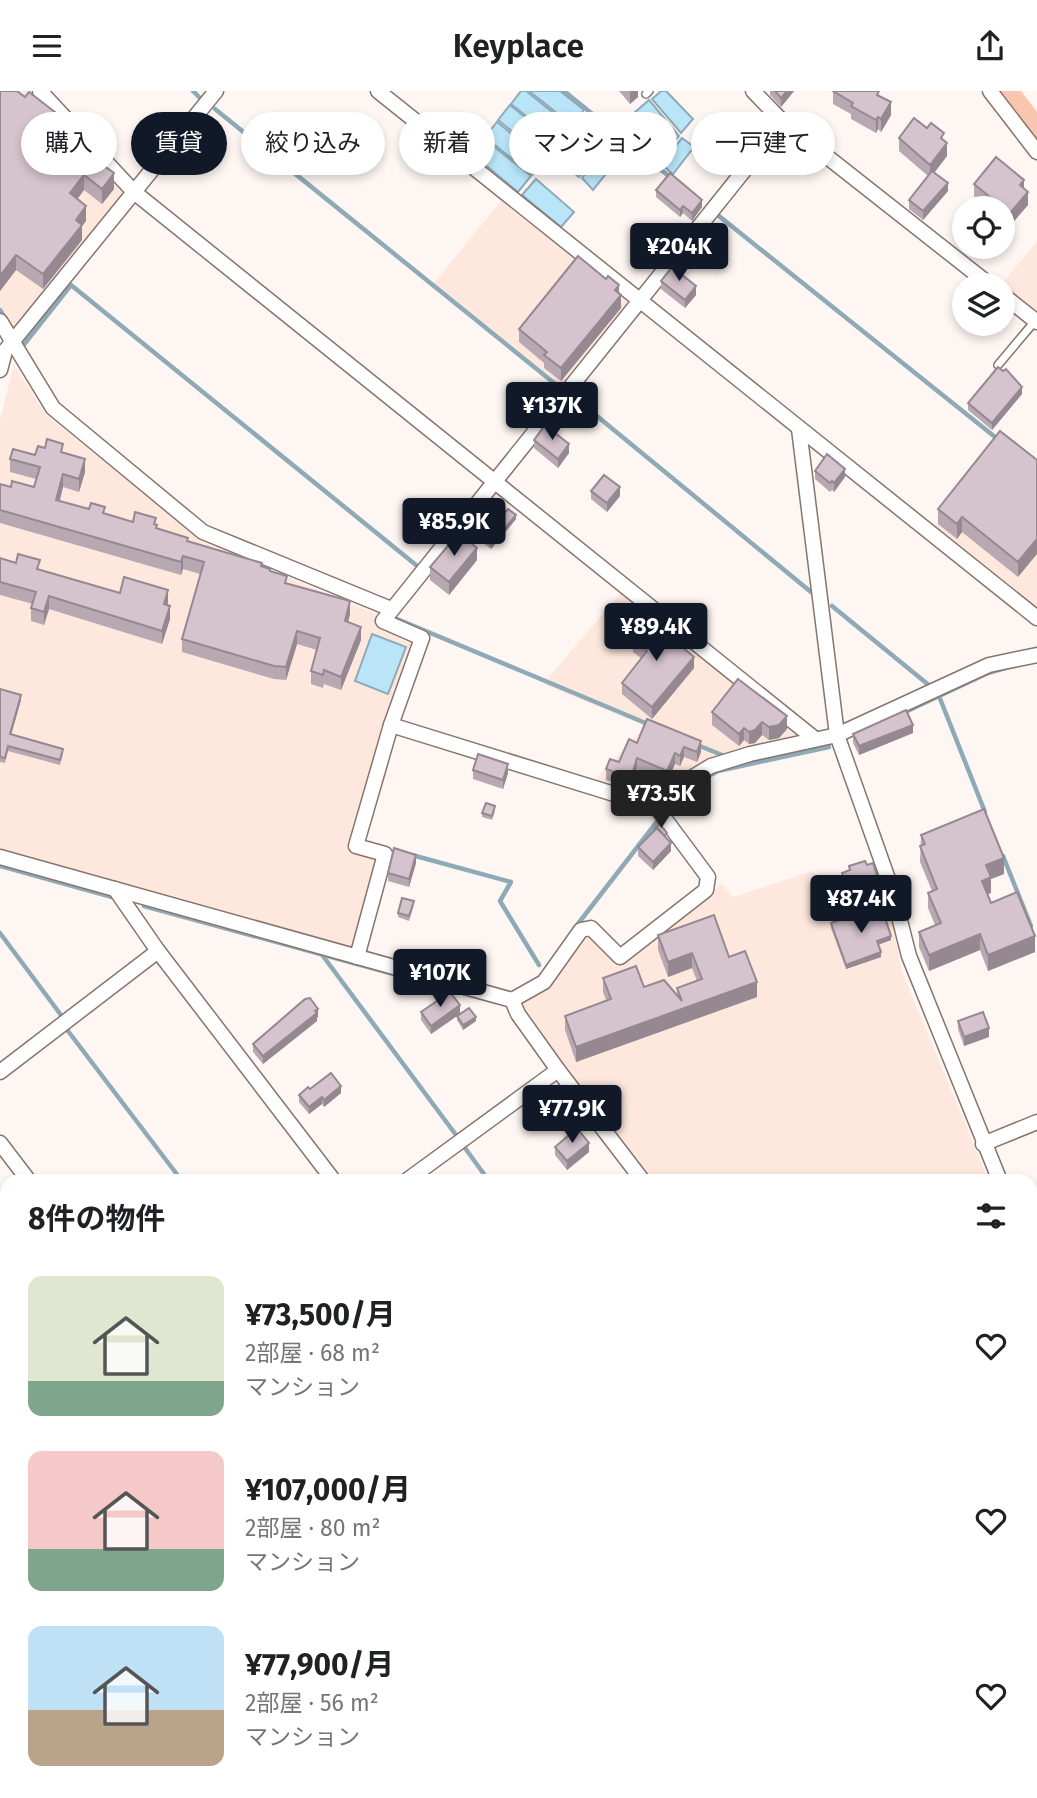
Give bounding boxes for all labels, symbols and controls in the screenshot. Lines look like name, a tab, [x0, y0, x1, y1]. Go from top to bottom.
icon: menu	[28, 27, 66, 65]
text: Keyplace	[453, 27, 584, 65]
icon: share	[971, 27, 1009, 65]
chip: 購入	[21, 112, 117, 175]
chip: 賃貸	[131, 112, 227, 175]
chip: 絞り込み	[241, 112, 385, 175]
chip: 新着	[399, 112, 495, 175]
chip: マンション	[509, 112, 677, 175]
chip: 一戸建て	[691, 112, 835, 175]
map controls	[952, 196, 1015, 336]
button: locate	[952, 196, 1015, 259]
pin: ¥204K	[630, 223, 728, 283]
text: ¥204K	[646, 232, 712, 260]
button: layers	[952, 273, 1015, 336]
pin: ¥137K	[503, 383, 601, 442]
text: ¥137K	[522, 391, 582, 419]
pin: ¥85.9K	[397, 498, 511, 558]
text: ¥85.9K	[419, 507, 489, 535]
pin: ¥89.4K	[599, 603, 713, 663]
text: ¥89.4K	[620, 612, 692, 640]
pin: ¥73.5K	[604, 771, 718, 830]
text: ¥73.5K	[627, 779, 695, 807]
pin: ¥87.4K	[804, 875, 918, 935]
text: ¥87.4K	[826, 884, 896, 912]
pin: ¥107K	[391, 949, 489, 1009]
text: ¥107K	[409, 958, 471, 986]
pin: ¥77.9K	[515, 1086, 629, 1145]
text: ¥77.9K	[538, 1094, 606, 1122]
icon: filters	[972, 1197, 1010, 1235]
text: 8件の物件	[28, 1201, 165, 1237]
text: ¥73,500/月	[245, 1297, 396, 1333]
icon: home	[84, 1304, 168, 1388]
icon: heart	[972, 1327, 1010, 1365]
text: 2部屋 · 68 m²	[245, 1339, 380, 1367]
text: マンション	[245, 1373, 360, 1401]
text: ¥107,000/月	[245, 1472, 411, 1508]
icon: home	[84, 1479, 168, 1563]
icon: heart	[972, 1502, 1010, 1540]
text: 2部屋 · 80 m²	[245, 1514, 381, 1542]
text: マンション	[245, 1548, 360, 1576]
text: ¥77,900/月	[245, 1647, 394, 1683]
icon: home	[84, 1654, 168, 1738]
icon: heart	[972, 1677, 1010, 1715]
text: 2部屋 · 56 m²	[245, 1689, 379, 1717]
text: マンション	[245, 1723, 360, 1751]

